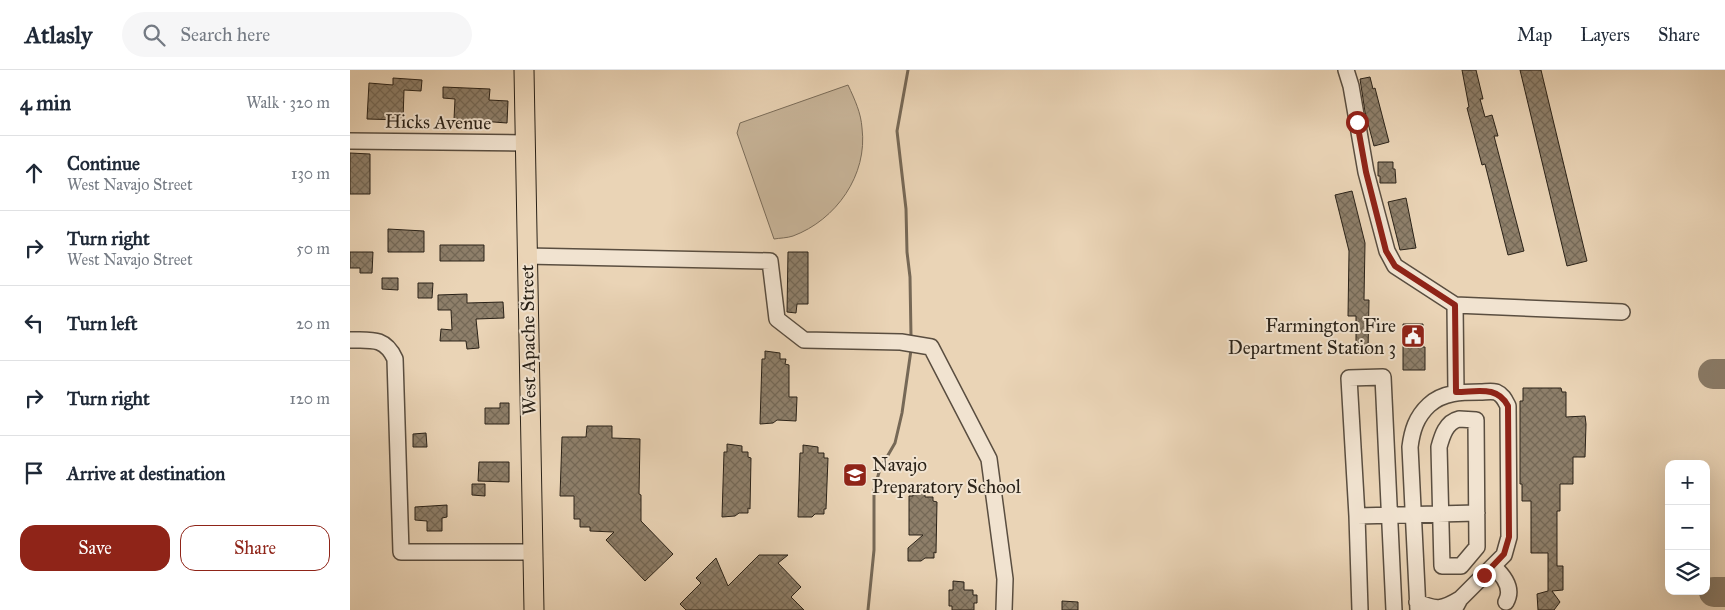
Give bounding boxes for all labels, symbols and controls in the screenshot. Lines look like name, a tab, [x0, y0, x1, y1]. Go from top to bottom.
search box	[122, 12, 472, 57]
text: Atlasly	[25, 20, 92, 50]
icon: search	[140, 21, 168, 49]
text: Search here	[180, 23, 270, 46]
text: Map	[1517, 24, 1552, 46]
text: Layers	[1580, 24, 1630, 46]
text: Share	[1658, 24, 1700, 46]
text: 4 min	[20, 90, 71, 116]
text: Walk · 320 m	[246, 93, 330, 112]
street label: Hicks Avenue	[385, 110, 492, 134]
route start	[1346, 111, 1369, 134]
text: Continue	[67, 152, 140, 175]
icon: ahead	[20, 159, 48, 187]
text: 130 m	[291, 164, 330, 183]
text: West Navajo Street	[67, 175, 193, 194]
text: Turn right	[67, 227, 150, 250]
icon: right	[20, 234, 48, 262]
text: 50 m	[296, 239, 330, 258]
text: West Navajo Street	[67, 250, 193, 269]
street label: West Apache Street	[515, 264, 541, 416]
icon: left	[20, 309, 48, 337]
text: Turn left	[67, 312, 137, 335]
text: 20 m	[296, 314, 330, 333]
place label: Farmington Fire Department Station 3	[1228, 314, 1396, 359]
public building icon: Farmington Fire Department Station 3	[1400, 323, 1426, 349]
icon: right	[20, 384, 48, 412]
text: Turn right	[67, 387, 150, 410]
text: 120 m	[290, 389, 330, 408]
place label: Navajo Preparatory School	[872, 453, 1022, 498]
icon: arrive	[20, 459, 48, 487]
map controls	[1665, 460, 1710, 595]
button: +	[1665, 460, 1710, 505]
text: Arrive at destination	[67, 462, 225, 485]
school or university icon: Navajo Preparatory School	[842, 462, 868, 488]
button: −	[1665, 505, 1710, 550]
button: Save	[20, 525, 170, 571]
button: Share	[180, 525, 330, 571]
button: layers	[1665, 550, 1710, 595]
route end	[1473, 564, 1496, 587]

